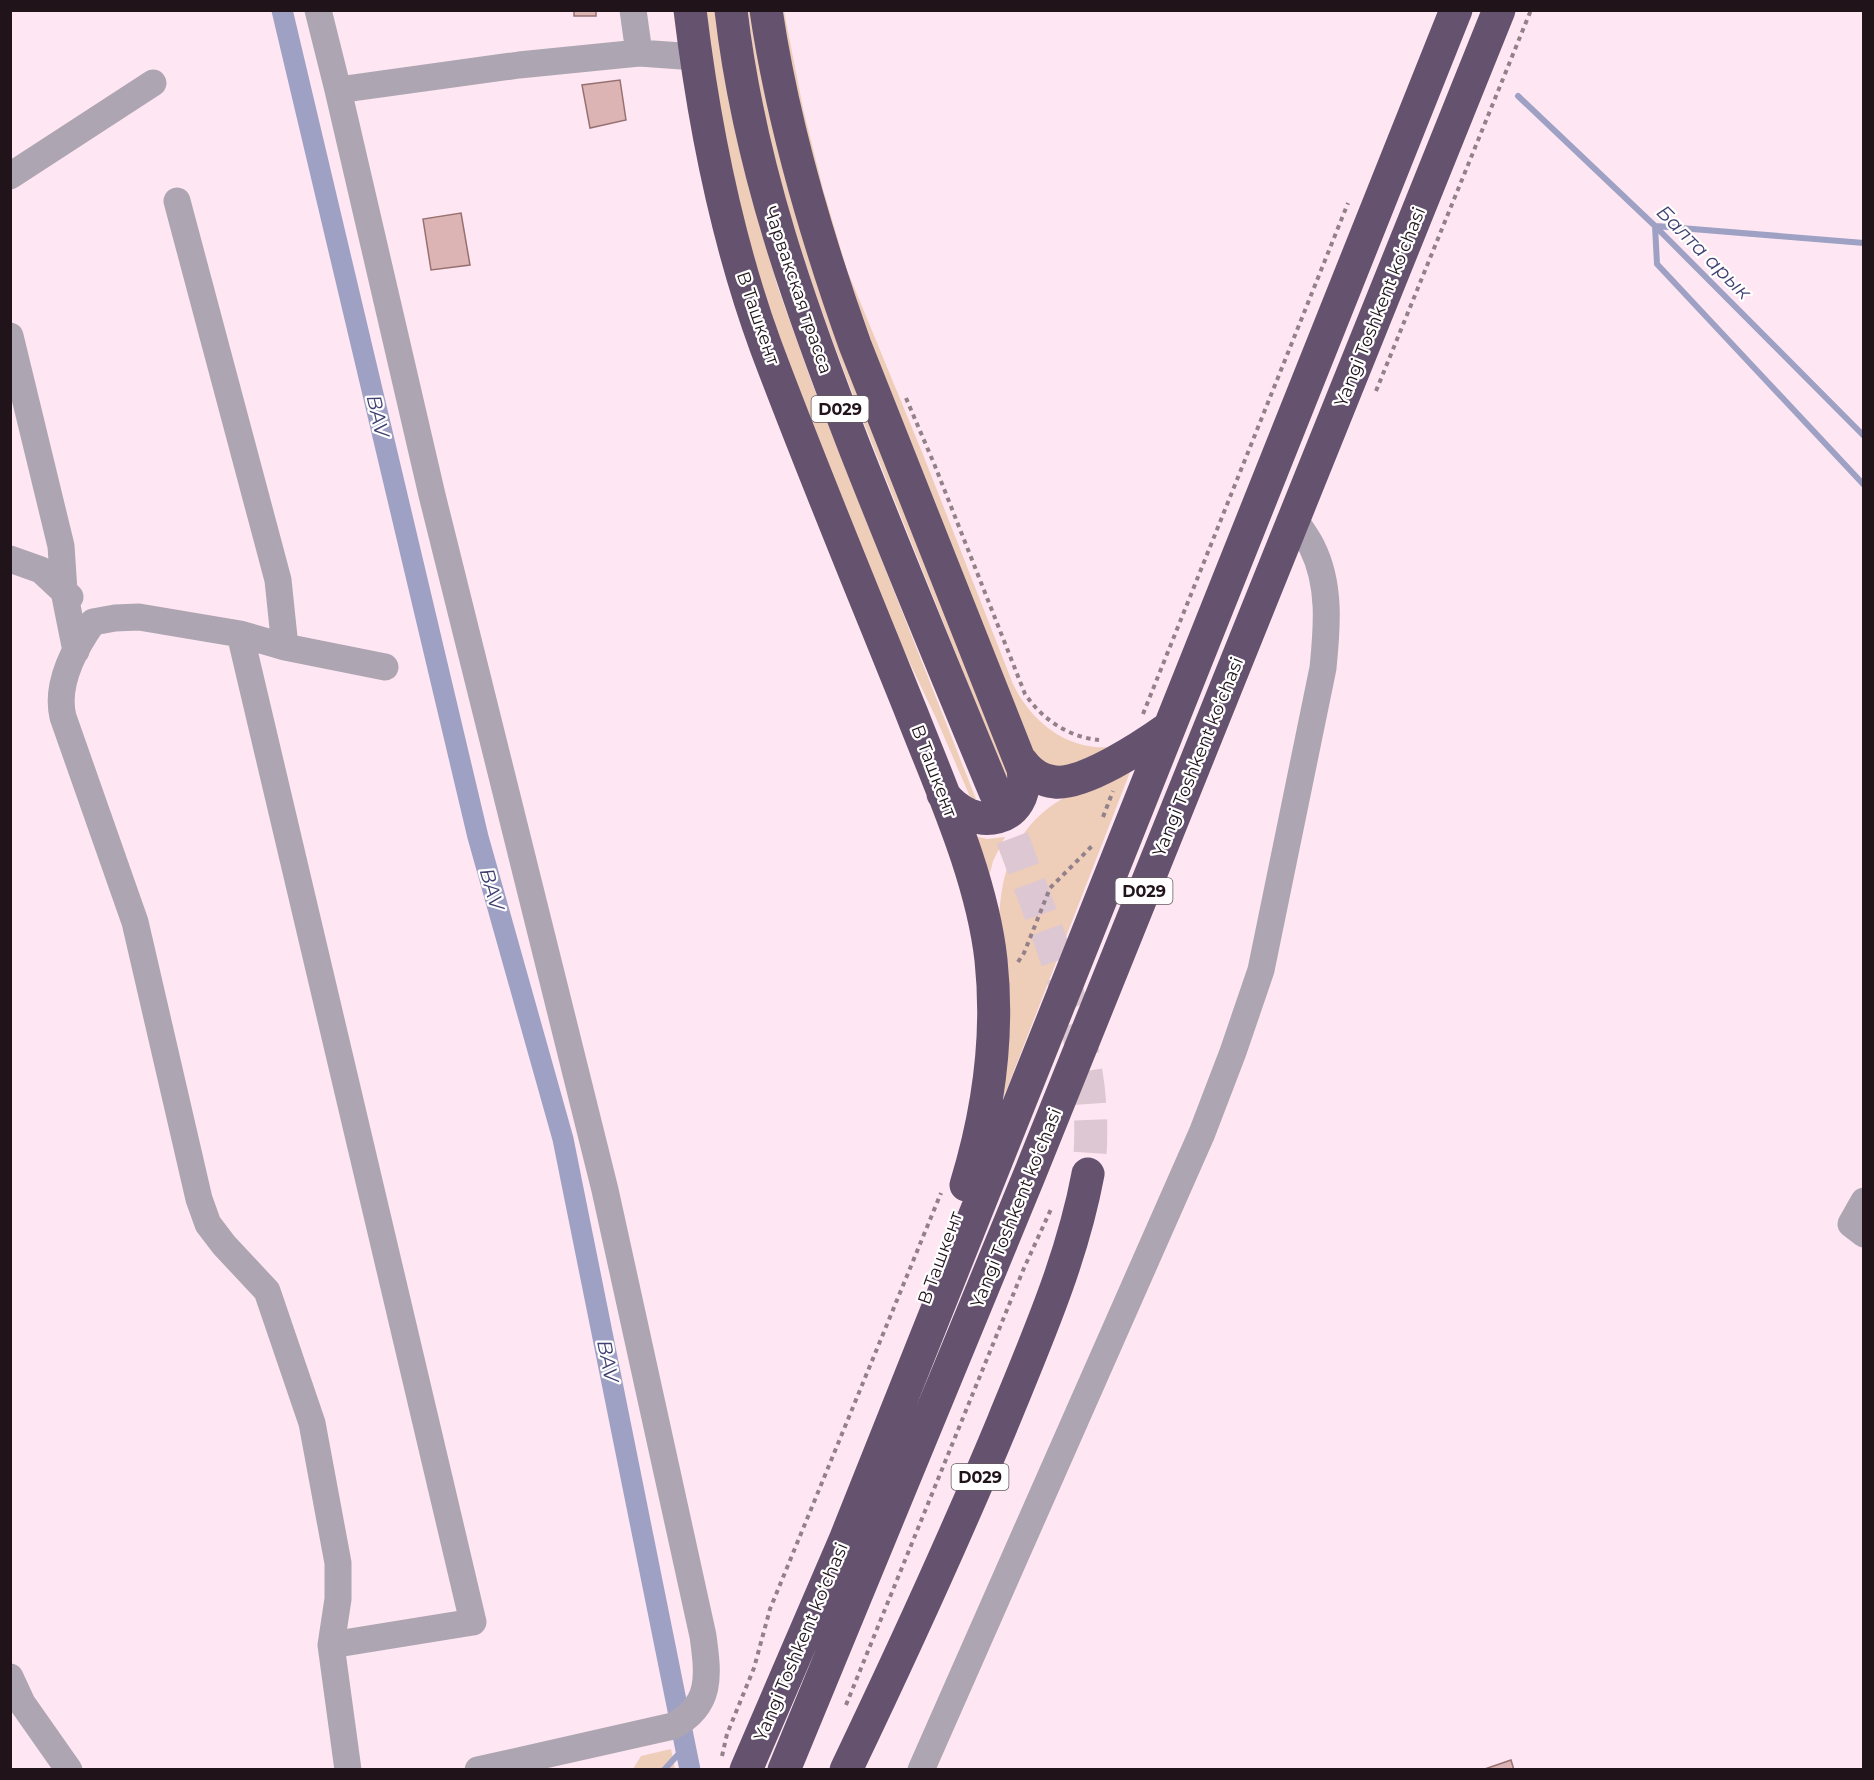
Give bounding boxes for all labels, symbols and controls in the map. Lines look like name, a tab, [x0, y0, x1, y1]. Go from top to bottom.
water label: Балта арык	[1652, 200, 1757, 305]
street label: Чарвакская трасса	[759, 203, 837, 377]
street label: Yangi Toshkent ko‘chasi	[1330, 204, 1430, 410]
street label: В Ташкент	[732, 268, 784, 368]
water label: BAV	[362, 393, 395, 441]
road number: D029	[812, 396, 868, 422]
street label: Yangi Toshkent ko‘chasi	[1148, 654, 1248, 860]
street label: В Ташкент	[906, 722, 962, 821]
water label: BAV	[475, 865, 510, 915]
road number: D029	[1116, 878, 1172, 904]
street label: Yangi Toshkent ko‘chasi	[966, 1105, 1066, 1311]
street label: В Ташкент	[913, 1208, 967, 1308]
water label: BAV	[592, 1338, 624, 1386]
road number: D029	[952, 1464, 1008, 1490]
street label: Yangi Toshkent ko‘chasi	[749, 1539, 853, 1745]

